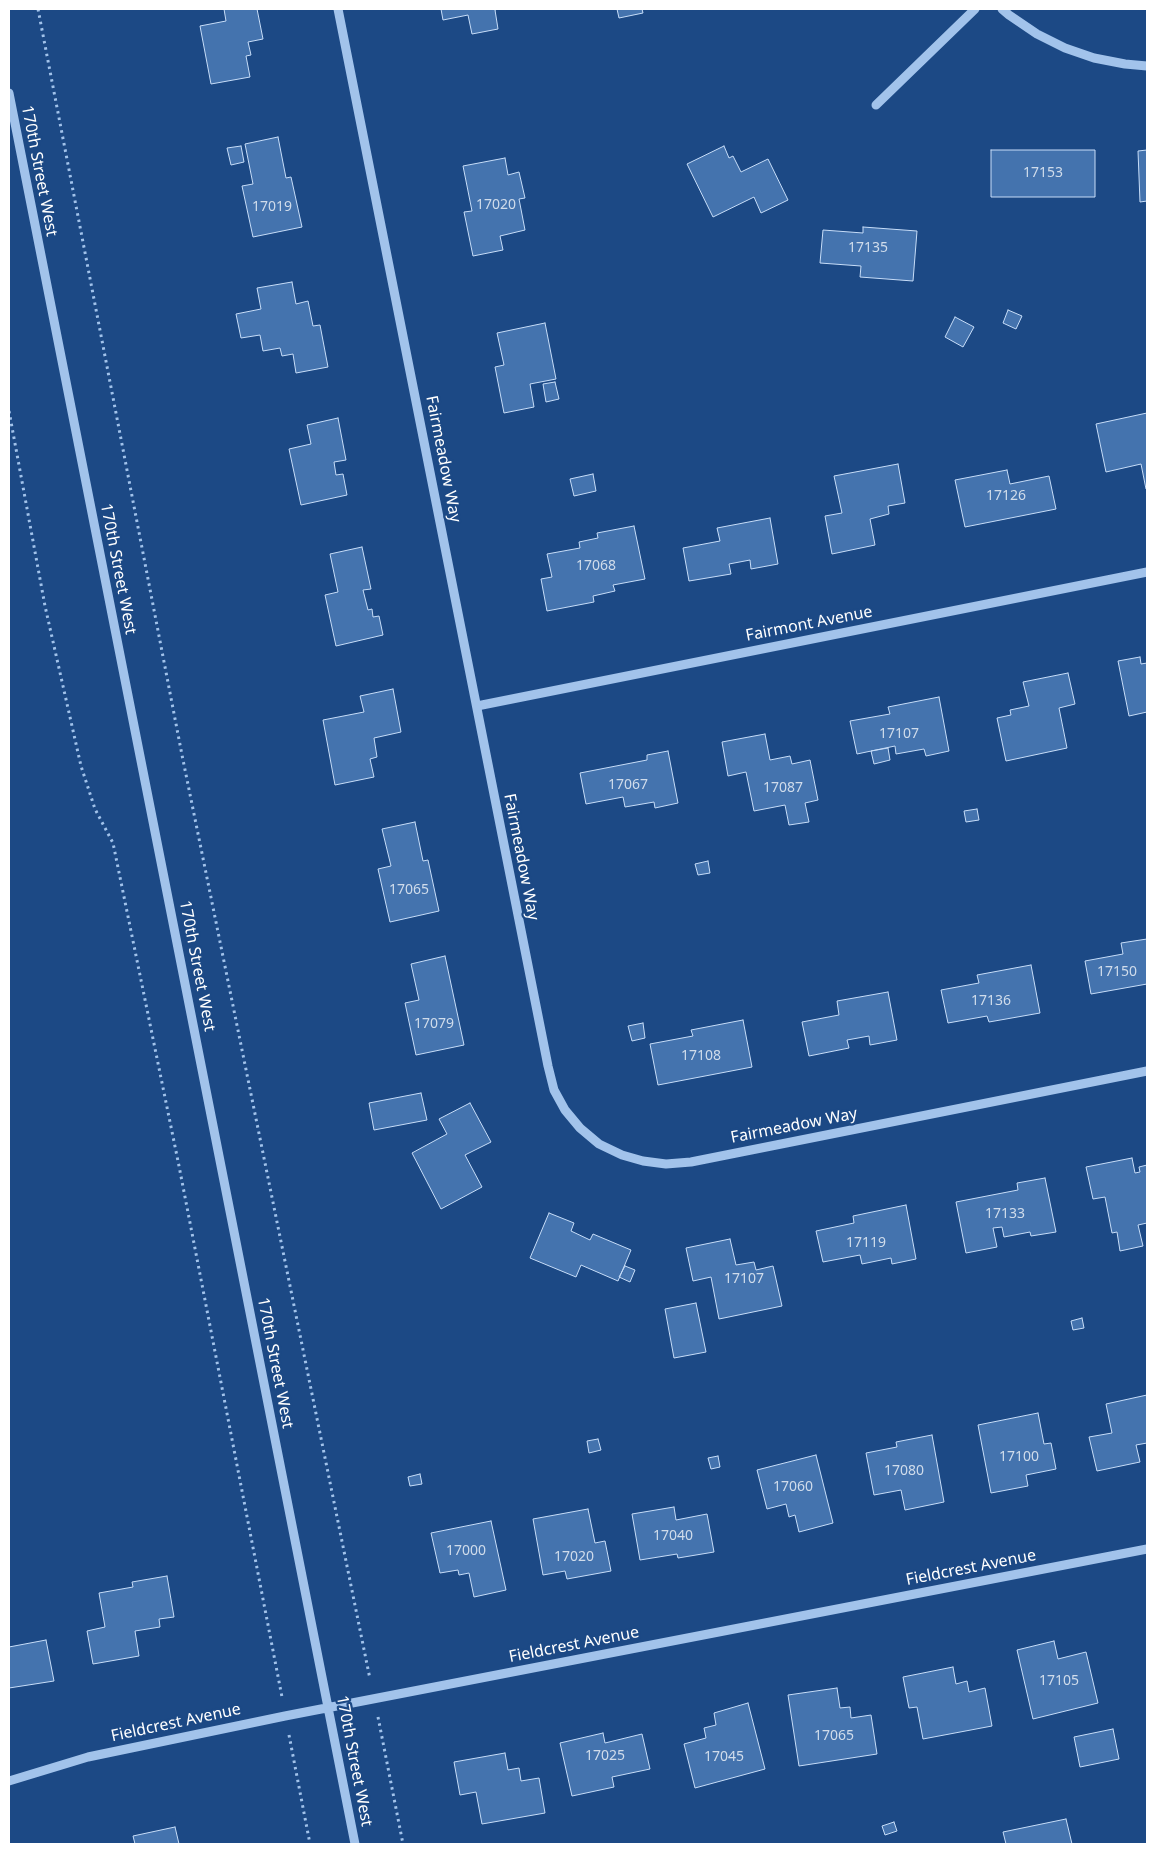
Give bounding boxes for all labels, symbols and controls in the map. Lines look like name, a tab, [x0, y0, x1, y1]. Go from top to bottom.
street label: 170th Street West	[17, 104, 61, 238]
house number: 17153	[1023, 165, 1063, 181]
house number: 17020	[476, 197, 516, 213]
house number: 17019	[252, 199, 292, 215]
house number: 17135	[848, 240, 888, 256]
street label: Fairmeadow Way	[421, 394, 465, 524]
house number: 17126	[986, 488, 1026, 504]
street label: 170th Street West	[96, 502, 140, 636]
house number: 17068	[576, 558, 616, 574]
street label: Fairmont Avenue	[744, 602, 874, 646]
house number: 17107	[879, 726, 919, 742]
house number: 17067	[608, 777, 648, 793]
house number: 17087	[763, 780, 803, 796]
street label: Fairmeadow Way	[499, 792, 543, 922]
house number: 17065	[389, 882, 429, 898]
street label: 170th Street West	[175, 899, 219, 1033]
house number: 17150	[1097, 964, 1137, 980]
house number: 17136	[971, 993, 1011, 1009]
house number: 17079	[414, 1016, 454, 1032]
house number: 17108	[681, 1048, 721, 1064]
street label: Fairmeadow Way	[729, 1104, 859, 1148]
house number: 17133	[985, 1206, 1025, 1222]
house number: 17119	[846, 1235, 886, 1251]
house number: 17107	[724, 1271, 764, 1287]
street label: 170th Street West	[253, 1296, 297, 1430]
house number: 17100	[999, 1449, 1039, 1465]
house number: 17080	[884, 1463, 924, 1479]
house number: 17060	[773, 1479, 813, 1495]
house number: 17040	[653, 1528, 693, 1544]
house number: 17000	[446, 1543, 486, 1559]
street label: Fieldcrest Avenue	[904, 1546, 1038, 1590]
house number: 17020	[554, 1549, 594, 1565]
street label: Fieldcrest Avenue	[507, 1623, 641, 1667]
house number: 17105	[1039, 1673, 1079, 1689]
street label: 170th Street West	[332, 1694, 376, 1828]
street label: Fieldcrest Avenue	[109, 1700, 243, 1746]
house number: 17065	[814, 1728, 854, 1744]
house number: 17025	[585, 1748, 625, 1764]
house number: 17045	[704, 1749, 744, 1765]

